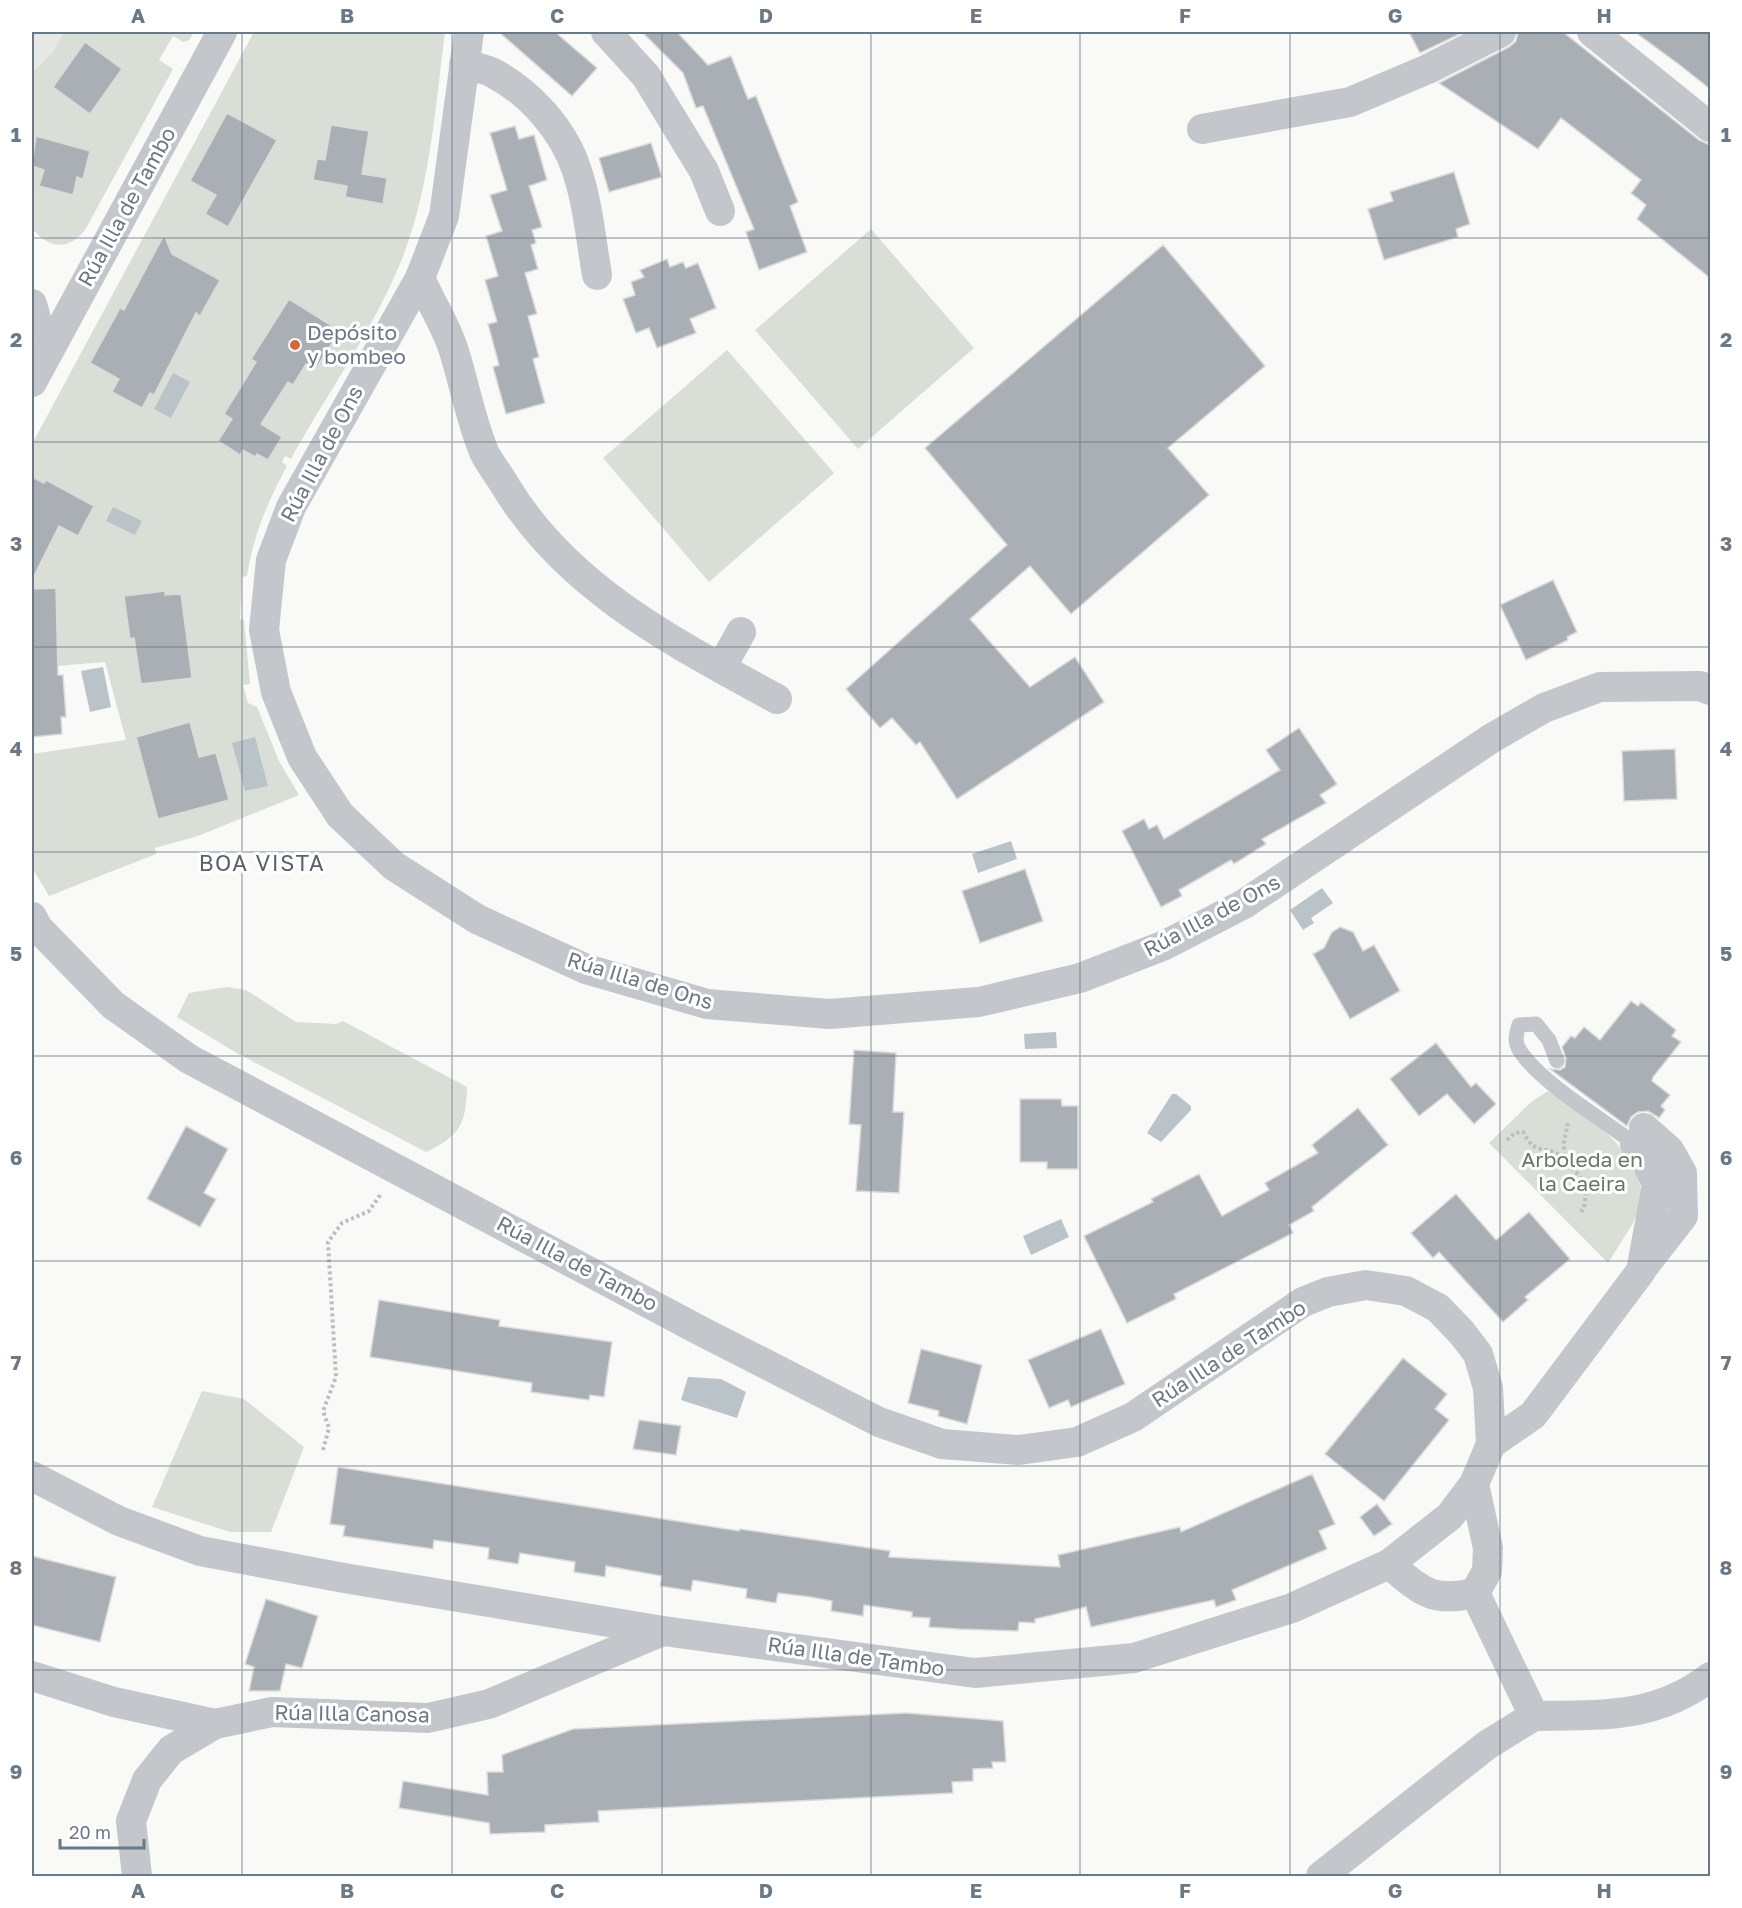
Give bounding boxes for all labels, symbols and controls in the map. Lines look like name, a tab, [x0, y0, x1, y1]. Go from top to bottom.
text: A	[131, 3, 145, 27]
text: B	[340, 3, 354, 27]
text: C	[550, 3, 564, 27]
text: D	[759, 3, 773, 27]
text: E	[970, 3, 982, 27]
text: F	[1179, 3, 1191, 27]
text: G	[1388, 3, 1402, 27]
text: H	[1596, 3, 1612, 27]
text: 1	[11, 122, 21, 146]
street label: Rúa Illa de Tambo	[72, 122, 181, 291]
text: 1	[1721, 122, 1731, 146]
place label: Depósito y bombeo	[307, 319, 406, 369]
text: 2	[10, 327, 22, 351]
text: 2	[1720, 327, 1732, 351]
marker: Depósito y bombeo	[288, 338, 302, 352]
street label: Rúa Illa de Ons	[274, 381, 368, 526]
text: 3	[10, 531, 22, 555]
text: 3	[1720, 531, 1732, 555]
text: 4	[10, 736, 22, 760]
text: 4	[1720, 736, 1732, 760]
district label: BOA VISTA	[199, 849, 325, 876]
street label: Rúa Illa de Ons	[1139, 868, 1284, 962]
text: 5	[10, 941, 22, 965]
text: 5	[1720, 941, 1732, 965]
street label: Rúa Illa de Ons	[564, 946, 716, 1015]
text: 6	[10, 1145, 22, 1169]
text: 6	[1720, 1145, 1732, 1169]
park label: Arboleda en la Caeira	[1521, 1146, 1643, 1196]
street label: Rúa Illa de Tambo	[493, 1210, 662, 1316]
street label: Rúa Illa de Tambo	[1147, 1294, 1310, 1413]
text: 7	[11, 1350, 22, 1374]
text: 7	[1721, 1350, 1732, 1374]
text: 8	[10, 1555, 22, 1579]
text: 8	[1720, 1555, 1732, 1579]
street label: Rúa Illa de Tambo	[766, 1631, 946, 1681]
street label: Rúa Illa Canosa	[274, 1699, 430, 1727]
text: 9	[10, 1759, 22, 1783]
text: 9	[1720, 1759, 1732, 1783]
scale bar	[60, 1812, 144, 1850]
text: 20 m	[69, 1821, 111, 1843]
text: A	[131, 1878, 145, 1902]
text: B	[340, 1878, 354, 1902]
text: C	[550, 1878, 564, 1902]
text: D	[759, 1878, 773, 1902]
text: E	[970, 1878, 982, 1902]
text: F	[1179, 1878, 1191, 1902]
text: G	[1388, 1878, 1402, 1902]
text: H	[1596, 1878, 1612, 1902]

